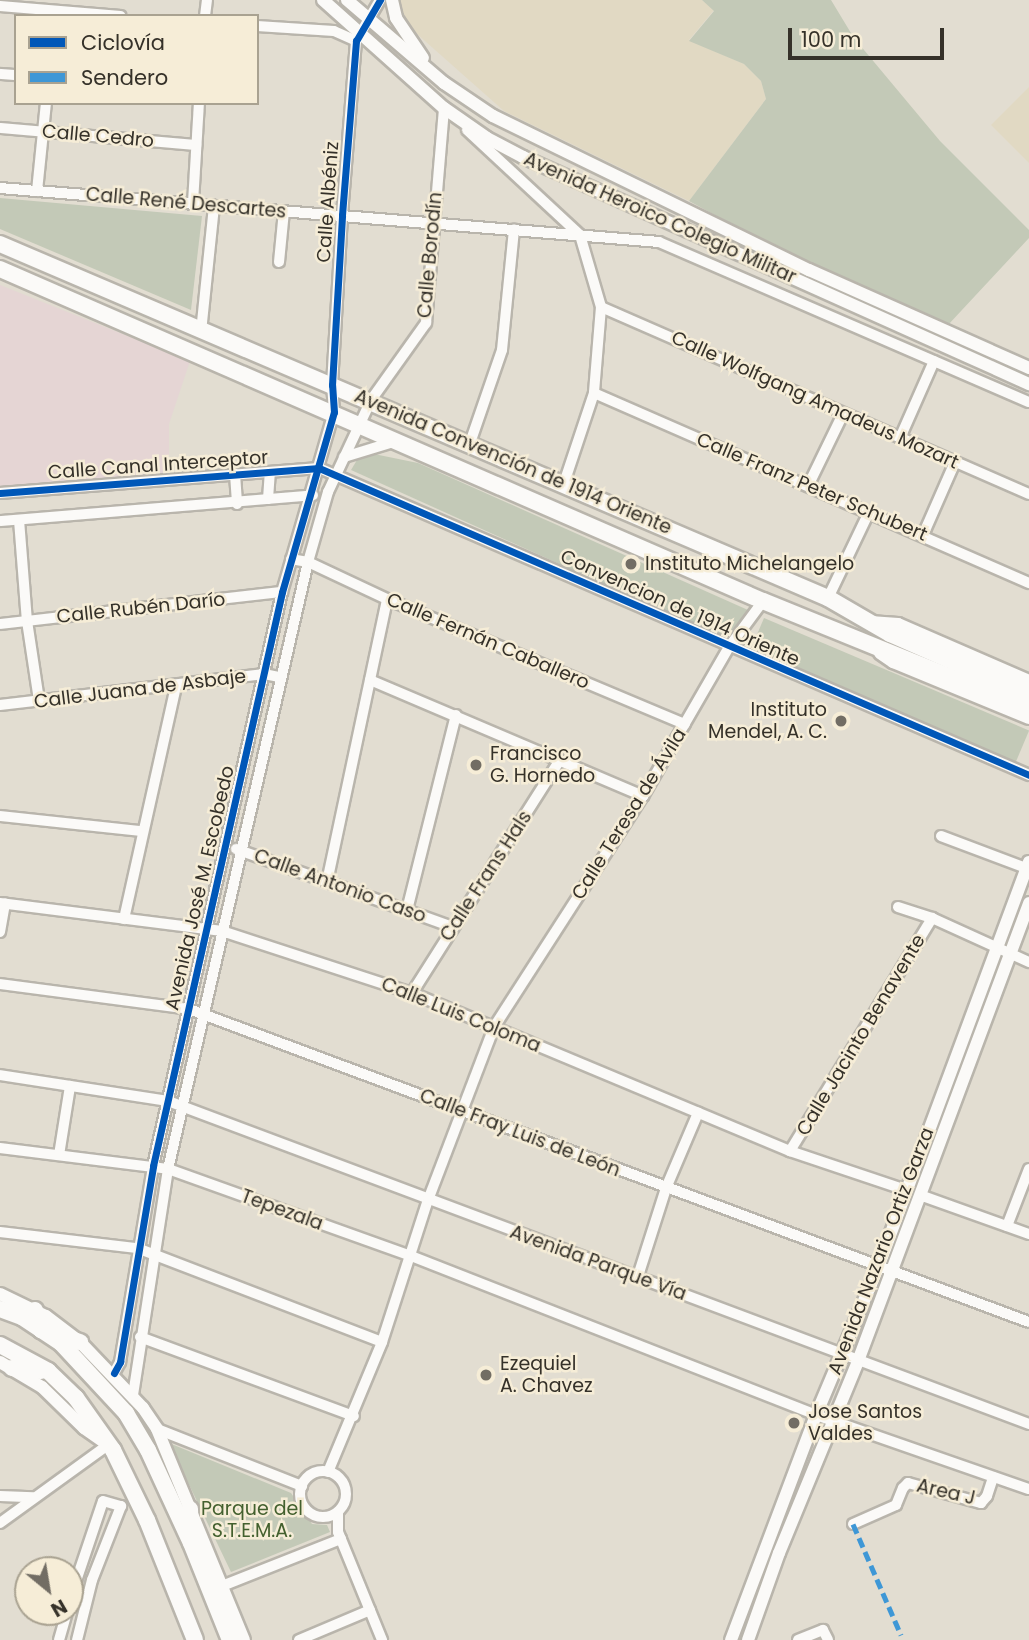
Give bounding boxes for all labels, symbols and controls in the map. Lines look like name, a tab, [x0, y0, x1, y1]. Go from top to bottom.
legend	[14, 14, 259, 105]
scale bar	[791, 14, 947, 58]
text: 100 m	[801, 25, 861, 54]
text: Ciclovía	[81, 28, 165, 57]
text: Sendero	[81, 63, 168, 92]
street label: Calle Cedro	[41, 120, 155, 152]
street label: Calle Albéniz	[312, 141, 344, 263]
street label: Avenida Heroico Colegio Militar	[520, 147, 800, 289]
street label: Calle René Descartes	[85, 183, 287, 223]
street label: Calle Borodín	[413, 191, 447, 319]
street label: Calle Wolfgang Amadeus Mozart	[668, 326, 962, 474]
street label: Avenida Convención de 1914 Oriente	[351, 385, 675, 539]
street label: Calle Franz Peter Schubert	[693, 428, 931, 546]
street label: Calle Canal Interceptor	[47, 446, 269, 484]
street label: Convencion de 1914 Oriente	[557, 545, 803, 671]
place label: Instituto Michelangelo	[645, 553, 854, 575]
marker: Instituto Michelangelo	[623, 556, 639, 572]
street label: Calle Rubén Darío	[56, 588, 226, 628]
street label: Calle Fernán Caballero	[383, 588, 593, 694]
street label: Calle Juana de Asbaje	[33, 665, 247, 713]
place label: Instituto Mendel, A. C.	[708, 699, 827, 743]
marker: Instituto Mendel, A. C.	[833, 713, 849, 729]
street label: Calle Teresa de Ávila	[567, 724, 691, 904]
place label: Francisco G. Hornedo	[490, 743, 595, 787]
marker: Francisco G. Hornedo	[468, 757, 484, 773]
street label: Avenida José M. Escobedo	[161, 764, 239, 1012]
street label: Calle Frans Hals	[435, 806, 537, 946]
street label: Calle Antonio Caso	[251, 844, 429, 928]
street label: Calle Jacinto Benavente	[792, 930, 930, 1140]
street label: Calle Luis Coloma	[378, 973, 544, 1057]
street label: Calle Fray Luis de León	[416, 1084, 624, 1182]
street label: Avenida Nazario Ortiz Garza	[823, 1124, 939, 1378]
street label: Tepezala	[238, 1185, 326, 1235]
street label: Avenida Parque Vía	[507, 1220, 689, 1306]
place label: Ezequiel A. Chavez	[500, 1353, 593, 1397]
marker: Ezequiel A. Chavez	[478, 1367, 494, 1383]
place label: Jose Santos Valdes	[808, 1401, 922, 1445]
marker: Jose Santos Valdes	[786, 1415, 802, 1431]
street label: Area J	[914, 1474, 978, 1510]
park label: Parque del S.T.E.M.A.	[201, 1498, 303, 1542]
north arrow	[14, 1556, 84, 1626]
text: N	[46, 1593, 72, 1623]

